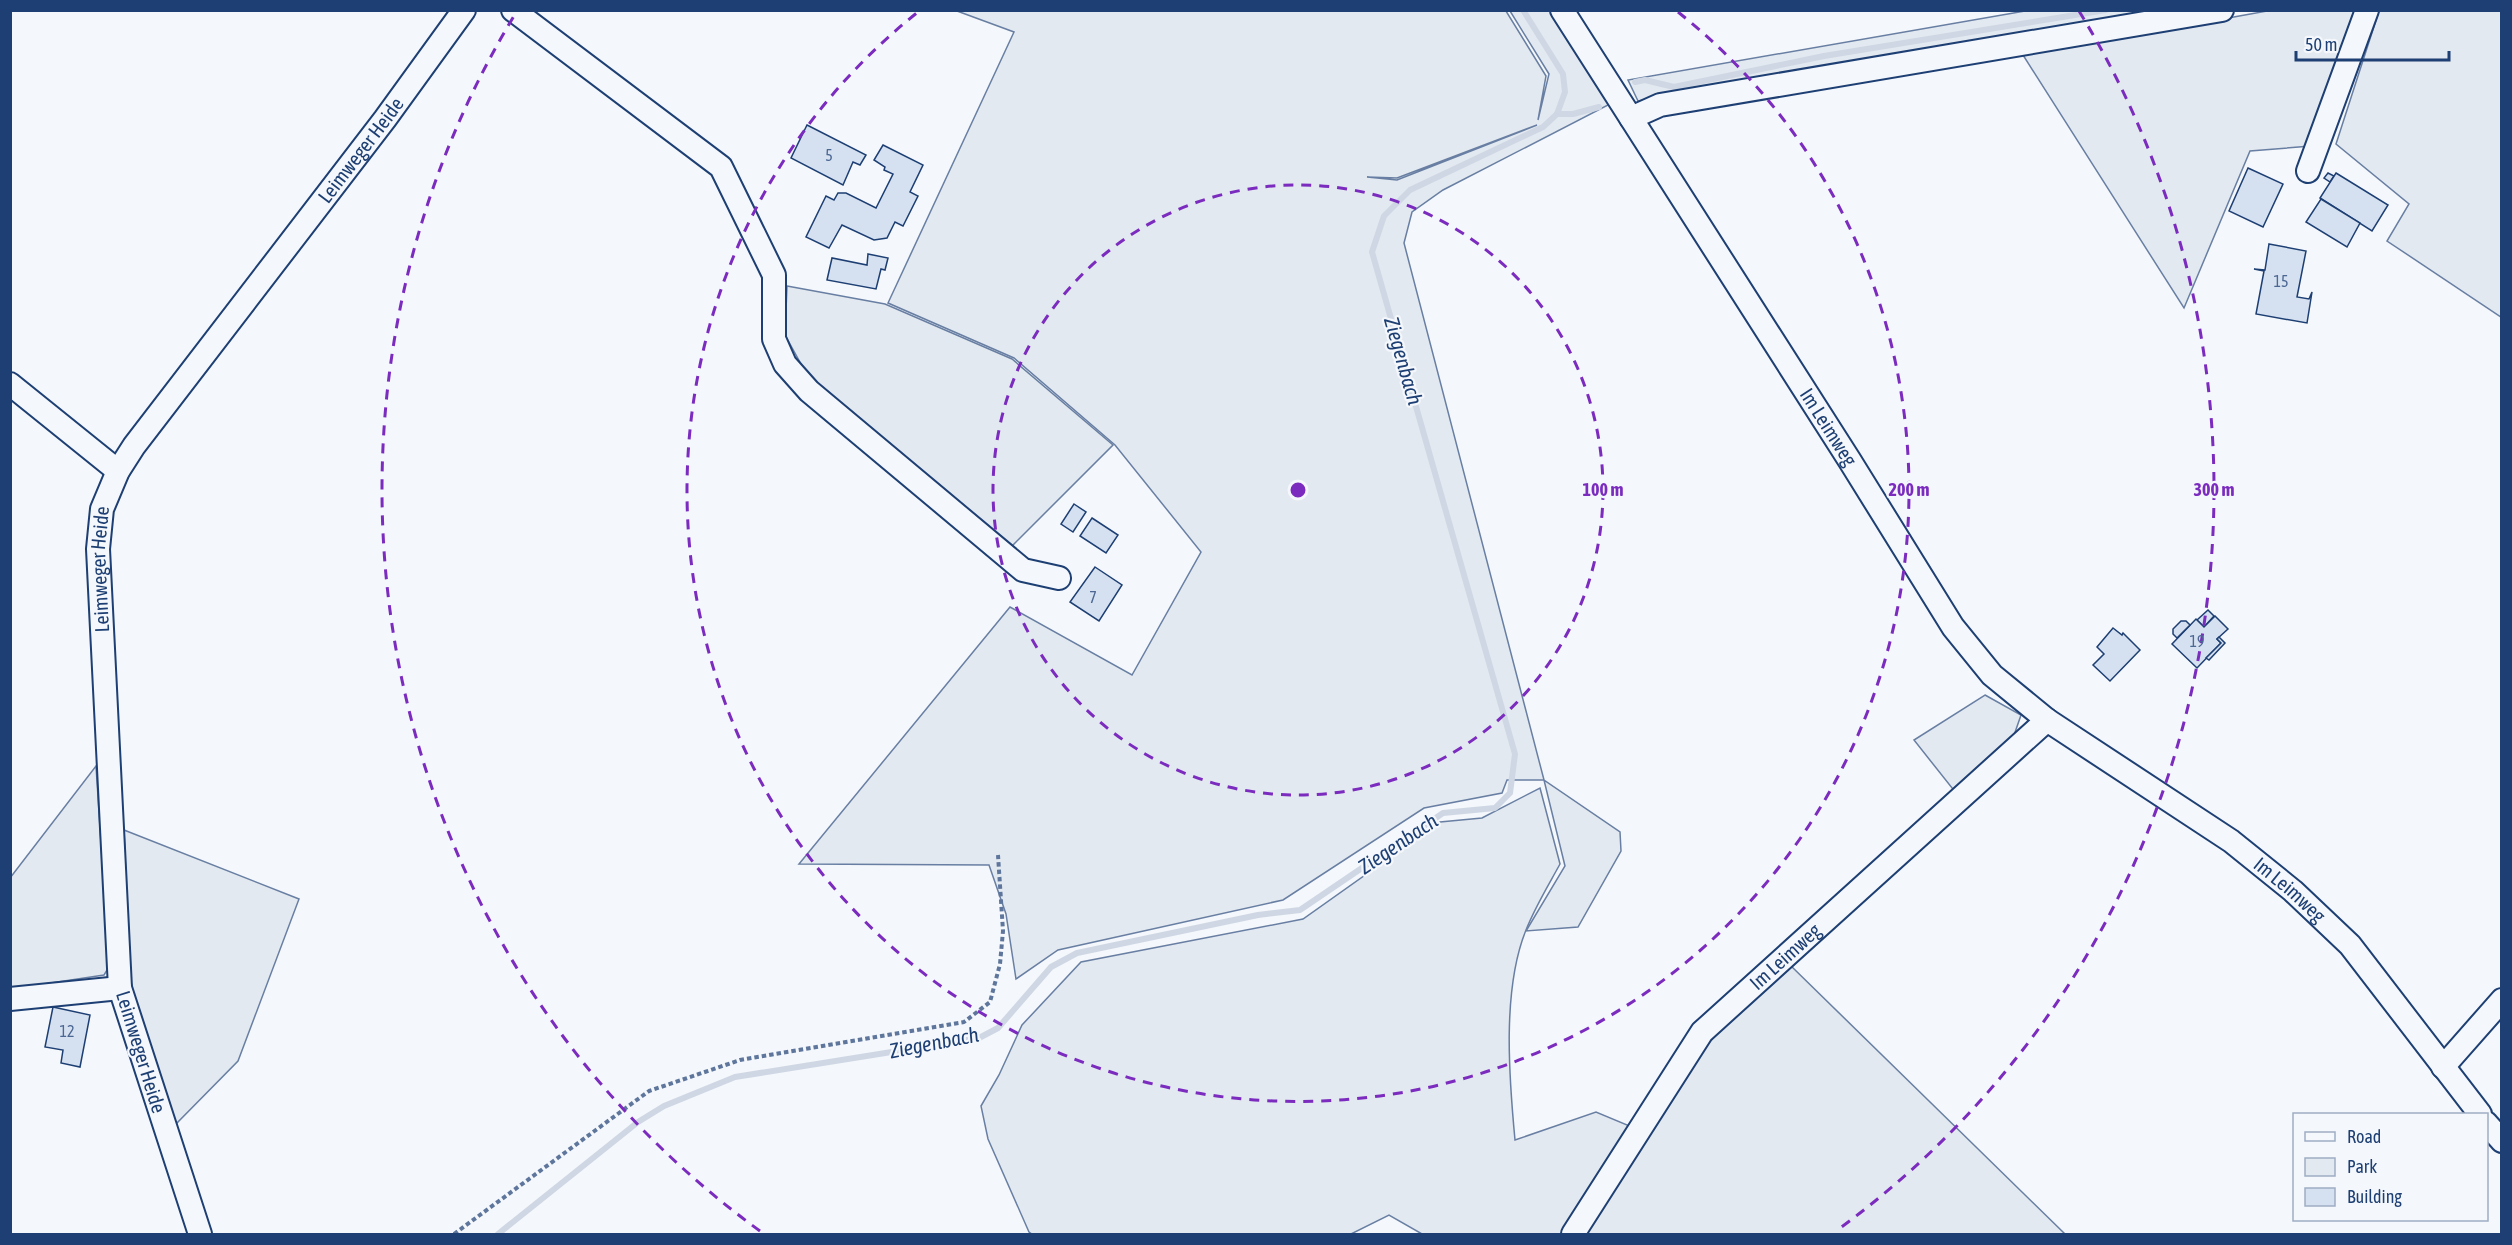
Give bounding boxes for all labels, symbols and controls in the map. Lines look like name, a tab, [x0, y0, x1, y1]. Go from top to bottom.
scale bar	[2296, 24, 2449, 62]
text: 50 m	[2305, 34, 2337, 55]
street label: Leimweger Heide	[313, 93, 408, 207]
house number: 5	[825, 146, 833, 164]
house number: 15	[2273, 272, 2289, 290]
water label: Ziegenbach	[1380, 314, 1428, 407]
street label: Im Leimweg	[1796, 384, 1862, 470]
text: 100 m	[1583, 479, 1623, 500]
text: 200 m	[1889, 479, 1929, 500]
text: 300 m	[2194, 479, 2234, 500]
centre of rings	[1288, 480, 1308, 500]
street label: Leimweger Heide	[86, 505, 113, 633]
house number: 7	[1089, 588, 1097, 606]
house number: 19	[2189, 632, 2205, 650]
water label: Ziegenbach	[1353, 808, 1442, 878]
street label: Im Leimweg	[2249, 852, 2331, 927]
street label: Im Leimweg	[1745, 918, 1825, 994]
street label: Leimweger Heide	[112, 988, 171, 1116]
house number: 12	[59, 1022, 75, 1040]
water label: Ziegenbach	[887, 1022, 980, 1062]
legend	[2293, 1113, 2488, 1221]
text: Road	[2347, 1126, 2381, 1147]
text: Park	[2347, 1156, 2377, 1177]
text: Building	[2347, 1186, 2402, 1207]

